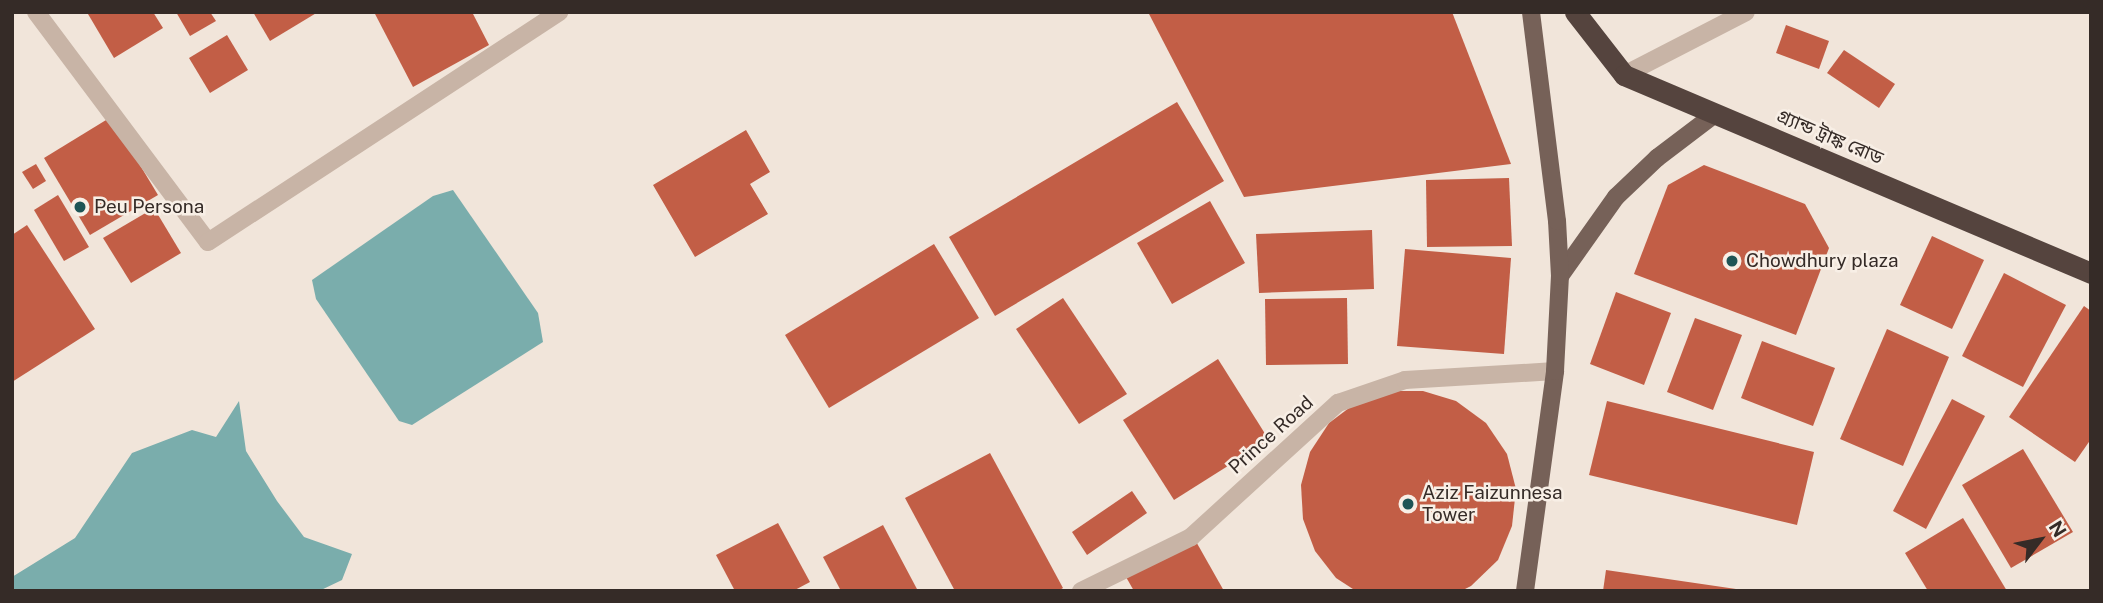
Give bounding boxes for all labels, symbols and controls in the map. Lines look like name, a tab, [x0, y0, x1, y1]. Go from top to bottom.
street label: গ্র্যান্ড ট্রাঙ্ক রোড	[1773, 104, 1887, 170]
place label: Peu Persona	[94, 196, 204, 218]
marker: Peu Persona	[72, 199, 88, 215]
place label: Chowdhury plaza	[1746, 250, 1898, 272]
marker: Chowdhury plaza	[1724, 253, 1740, 269]
street label: Prince Road	[1224, 391, 1318, 479]
place label: Aziz Faizunnesa Tower	[1422, 482, 1562, 526]
marker: Aziz Faizunnesa Tower	[1400, 496, 1416, 512]
north arrow	[2005, 505, 2075, 575]
text: N	[2045, 517, 2071, 541]

